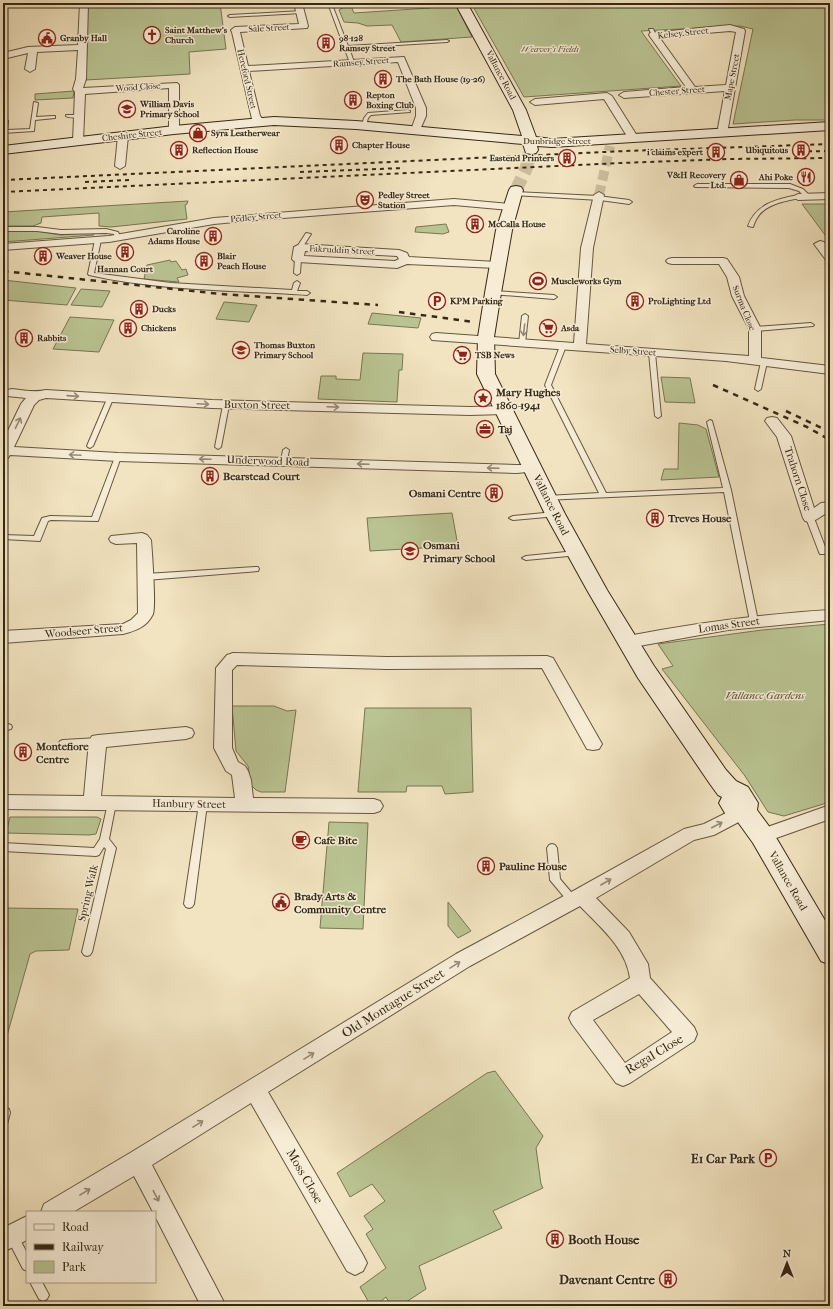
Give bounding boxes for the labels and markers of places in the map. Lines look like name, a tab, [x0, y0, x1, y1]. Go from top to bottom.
church icon: Saint Matthew's Church	[142, 25, 162, 45]
place label: Saint Matthew's Church	[165, 25, 228, 45]
public building icon: Granby Hall	[37, 28, 57, 48]
place label: Granby Hall	[60, 33, 107, 44]
building icon: 98-128 Ramsey Street	[316, 33, 336, 53]
place label: 98-128 Ramsey Street	[338, 33, 396, 54]
building icon: The Bath House (19-26)	[373, 69, 393, 89]
place label: The Bath House (19-26)	[395, 74, 485, 85]
building icon: Repton Boxing Club	[343, 90, 363, 110]
place label: Repton Boxing Club	[366, 90, 414, 111]
school or university icon: William Davis Primary School	[117, 99, 137, 119]
place label: William Davis Primary School	[139, 99, 200, 120]
shop icon: Syra Leatherwear	[188, 123, 208, 143]
place label: Syra Leatherwear	[211, 128, 280, 139]
building icon: Chapter House	[329, 135, 349, 155]
building icon: Reflection House	[169, 140, 189, 160]
place label: Chapter House	[352, 140, 410, 151]
building icon: Ubiquitous	[791, 140, 811, 160]
building icon: i claims expert	[706, 142, 726, 162]
place label: Reflection House	[192, 145, 259, 155]
place label: Ubiquitous	[744, 145, 789, 156]
place label: i claims expert	[646, 147, 704, 158]
building icon: Eastend Printers	[557, 148, 577, 168]
place label: Eastend Printers	[489, 153, 555, 163]
restaurant icon: Ahi Poke	[796, 167, 816, 187]
place label: V&H Recovery Ltd.	[666, 170, 727, 190]
shop icon: V&H Recovery Ltd.	[729, 170, 749, 190]
place label: Ahi Poke	[758, 172, 794, 182]
theatre icon: Pedley Street Station	[355, 190, 375, 210]
place label: Pedley Street Station	[378, 190, 431, 210]
building icon: McCalla House	[465, 214, 485, 234]
place label: McCalla House	[487, 219, 546, 229]
place label: Caroline Adams House	[147, 226, 201, 246]
building icon: Caroline Adams House	[203, 226, 223, 246]
building icon: Hannan Court	[115, 242, 135, 262]
building icon: Weaver House	[33, 246, 53, 266]
place label: Weaver House	[55, 251, 112, 261]
building icon: Blair Peach House	[194, 251, 214, 271]
place label: Blair Peach House	[217, 251, 267, 271]
place label: Hannan Court	[97, 264, 154, 274]
sports icon: Muscleworks Gym	[528, 271, 548, 291]
place label: Muscleworks Gym	[550, 276, 622, 287]
parking icon: KPM Parking	[427, 291, 447, 311]
building icon: ProLighting Ltd	[625, 291, 645, 311]
place label: KPM Parking	[450, 296, 504, 307]
place label: ProLighting Ltd	[648, 296, 712, 307]
building icon: Ducks	[129, 299, 149, 319]
place label: Ducks	[152, 304, 176, 314]
building icon: Chickens	[118, 318, 138, 338]
supermarket icon: Asda	[538, 318, 558, 338]
place label: Chickens	[141, 323, 177, 333]
place label: Asda	[560, 323, 580, 333]
building icon: Rabbits	[14, 328, 34, 348]
place label: Rabbits	[37, 333, 67, 343]
school or university icon: Thomas Buxton Primary School	[231, 340, 251, 360]
place label: Thomas Buxton Primary School	[253, 340, 316, 361]
supermarket icon: TSB News	[452, 345, 472, 365]
place label: TSB News	[474, 350, 515, 360]
place label: Mary Hughes 1860-1941	[495, 386, 560, 412]
place icon: Mary Hughes 1860-1941	[473, 388, 493, 408]
office icon: Taj	[475, 419, 495, 439]
place label: Taj	[497, 423, 513, 436]
building icon: Bearstead Court	[200, 466, 220, 486]
place label: Bearstead Court	[223, 470, 301, 483]
building icon: Osmani Centre	[484, 483, 504, 503]
place label: Osmani Centre	[409, 487, 482, 500]
building icon: Treves House	[645, 508, 665, 528]
place label: Treves House	[667, 512, 732, 525]
place label: Osmani Primary School	[423, 539, 496, 565]
school or university icon: Osmani Primary School	[400, 541, 420, 561]
place label: Montefiore Centre	[35, 740, 89, 766]
building icon: Montefiore Centre	[13, 742, 33, 762]
cafe icon: Cafe Bite	[291, 830, 311, 850]
place label: Cafe Bite	[314, 834, 358, 847]
building icon: Pauline House	[476, 856, 496, 876]
place label: Pauline House	[499, 860, 568, 873]
place label: Brady Arts & Community Centre	[294, 890, 387, 916]
public building icon: Brady Arts & Community Centre	[271, 892, 291, 912]
parking icon: E1 Car Park	[758, 1148, 778, 1168]
place label: E1 Car Park	[691, 1151, 756, 1166]
building icon: Booth House	[545, 1229, 565, 1249]
place label: Booth House	[568, 1232, 640, 1247]
building icon: Davenant Centre	[658, 1269, 678, 1289]
place label: Davenant Centre	[559, 1272, 656, 1287]

